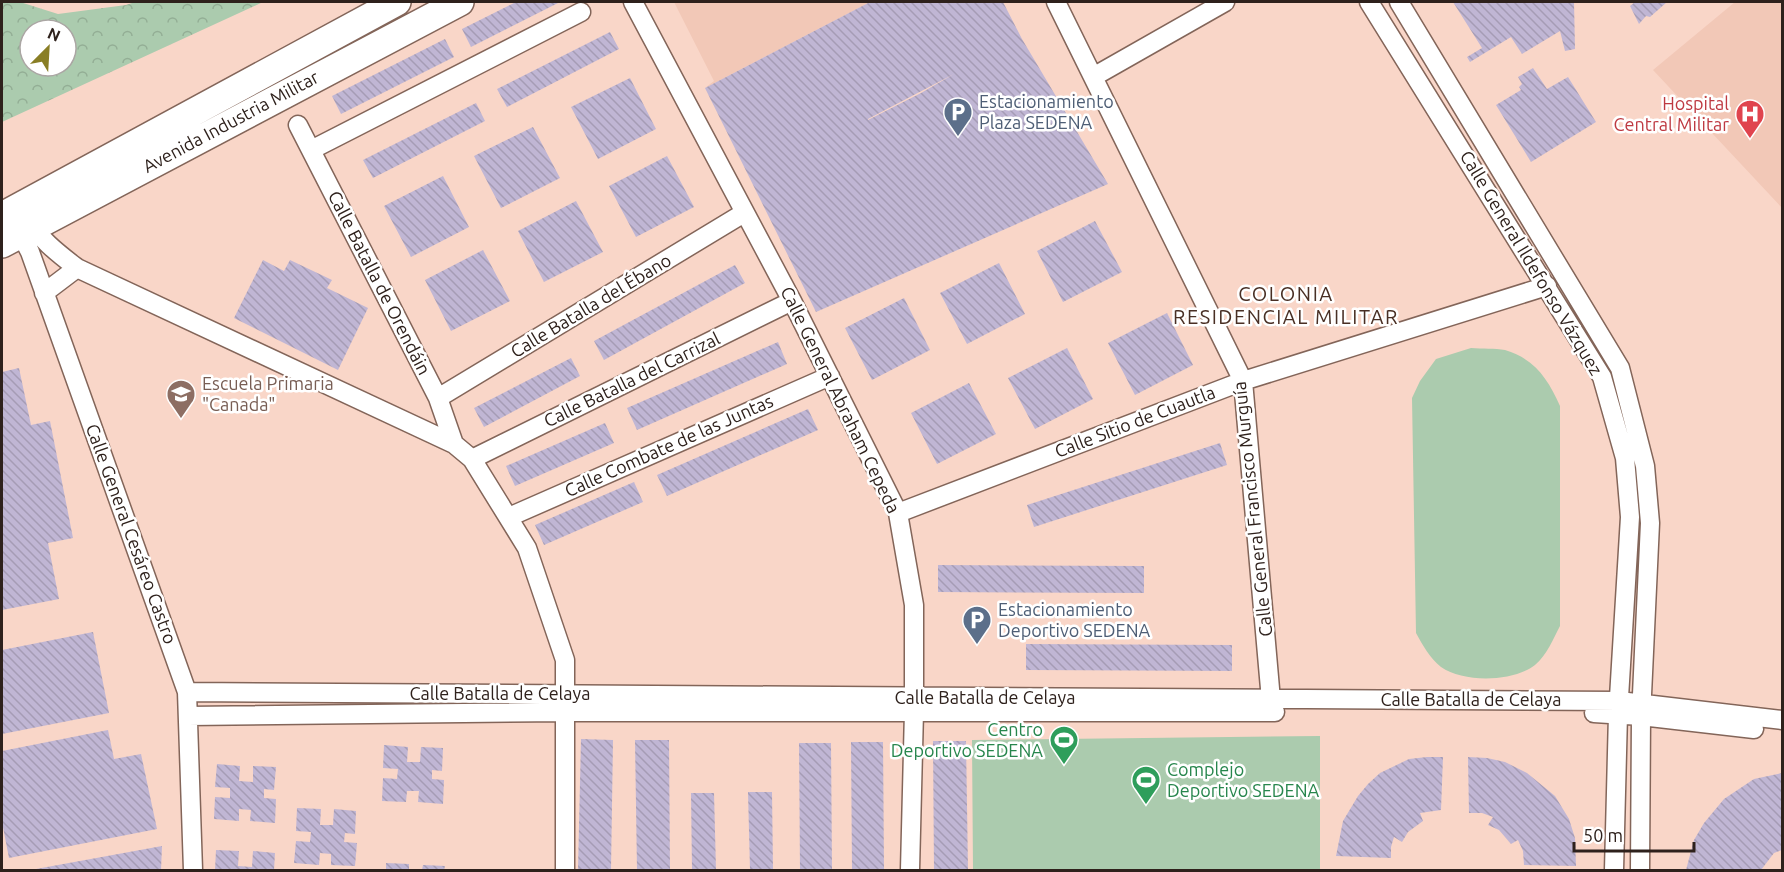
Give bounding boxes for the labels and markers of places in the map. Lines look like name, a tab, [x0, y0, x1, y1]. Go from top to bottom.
place label: Estacionamiento Plaza SEDENA	[979, 91, 1114, 132]
place label: Hospital Central Militar	[1614, 93, 1729, 134]
parking icon: Estacionamiento Plaza SEDENA	[942, 96, 974, 138]
hospital icon: Hospital Central Militar	[1734, 98, 1766, 140]
place label: Escuela Primaria "Canada"	[202, 373, 334, 414]
school or university icon: Escuela Primaria "Canada"	[165, 378, 197, 420]
place label: Estacionamiento Deportivo SEDENA	[998, 599, 1151, 640]
parking icon: Estacionamiento Deportivo SEDENA	[961, 604, 993, 646]
place label: Centro Deportivo SEDENA	[891, 719, 1043, 760]
sports icon: Centro Deportivo SEDENA	[1048, 724, 1080, 766]
place label: Complejo Deportivo SEDENA	[1167, 759, 1320, 800]
sports icon: Complejo Deportivo SEDENA	[1130, 764, 1162, 806]

